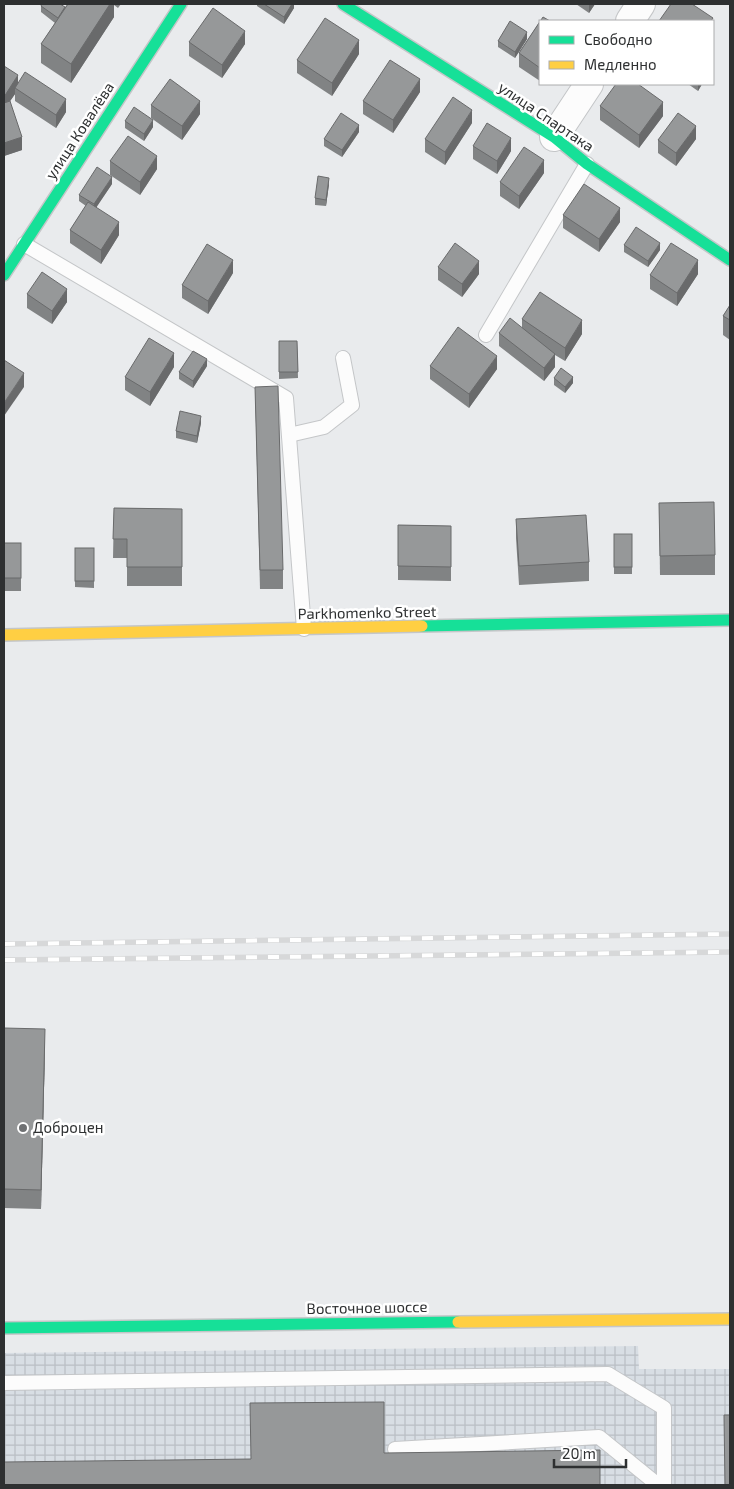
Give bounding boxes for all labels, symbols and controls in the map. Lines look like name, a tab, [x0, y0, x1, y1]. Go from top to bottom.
legend	[539, 20, 714, 85]
text: Свободно	[584, 30, 653, 48]
text: Медленно	[584, 55, 657, 73]
street label: улица Ковалёва	[41, 78, 118, 183]
street label: улица Спартака	[495, 78, 598, 156]
street label: Parkhomenko Street	[297, 602, 437, 622]
place label: Доброцен	[33, 1118, 104, 1136]
marker: Доброцен	[17, 1122, 29, 1134]
street label: Восточное шоссе	[306, 1297, 428, 1317]
scale bar	[554, 1436, 626, 1468]
text: 20 m	[562, 1444, 596, 1462]

